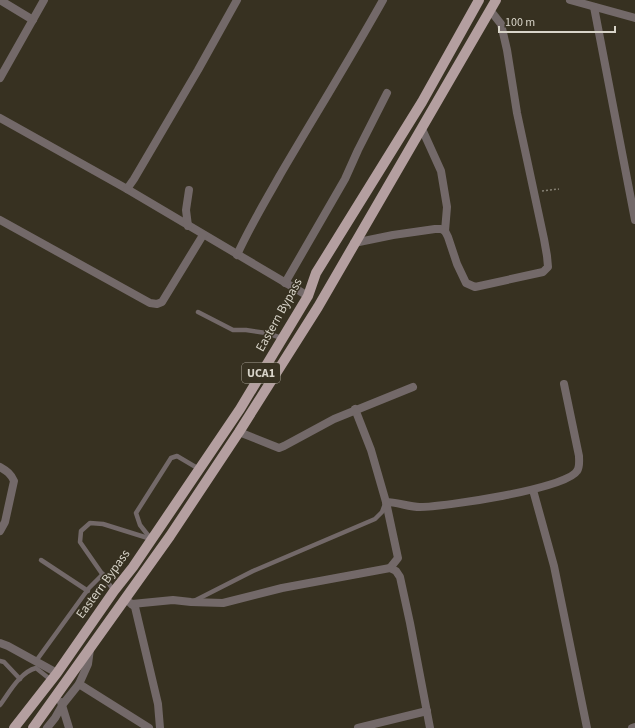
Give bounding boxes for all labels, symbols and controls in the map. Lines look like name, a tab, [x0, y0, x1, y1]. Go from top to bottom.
scale bar	[499, 8, 615, 34]
text: 100 m	[505, 14, 535, 31]
street label: Eastern Bypass	[251, 275, 307, 355]
road number: UCA1	[242, 363, 280, 383]
street label: Eastern Bypass	[72, 545, 135, 622]

